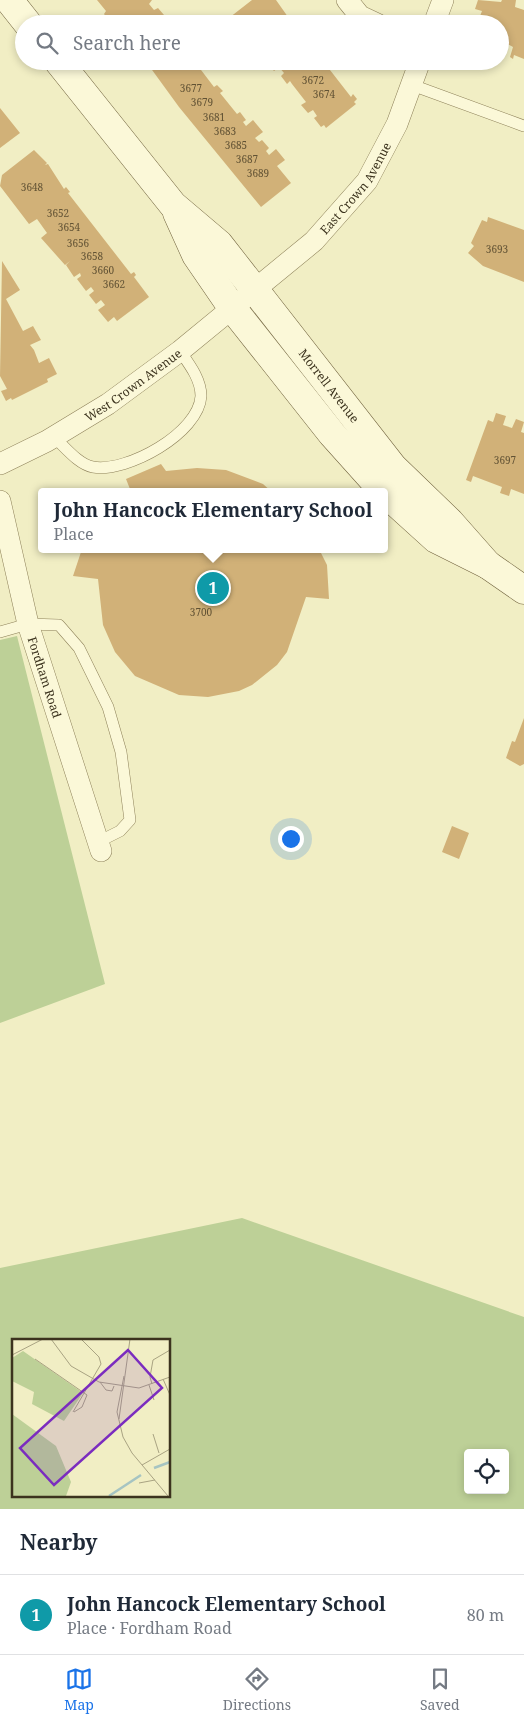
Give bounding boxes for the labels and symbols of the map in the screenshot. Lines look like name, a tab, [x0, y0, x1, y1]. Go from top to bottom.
house number: 3672	[302, 73, 324, 87]
house number: 3677	[180, 81, 203, 95]
house number: 3674	[313, 87, 336, 101]
house number: 3679	[191, 95, 213, 109]
house number: 3681	[203, 110, 225, 124]
house number: 3683	[214, 124, 237, 138]
house number: 3685	[225, 138, 247, 152]
street label: East Crown Avenue	[316, 139, 395, 238]
house number: 3687	[236, 152, 259, 166]
house number: 3689	[247, 166, 269, 180]
house number: 3648	[21, 180, 44, 194]
house number: 3652	[47, 206, 69, 220]
house number: 3654	[58, 220, 81, 234]
house number: 3656	[67, 236, 90, 250]
house number: 3693	[486, 242, 509, 256]
house number: 3658	[81, 249, 104, 263]
house number: 3660	[92, 263, 115, 277]
house number: 3662	[103, 277, 125, 291]
street label: West Crown Avenue	[81, 344, 185, 425]
street label: Morrell Avenue	[295, 345, 364, 426]
house number: 3697	[494, 453, 517, 467]
pin: 1	[197, 569, 229, 607]
house number: 3700	[190, 605, 213, 619]
street label: Fordham Road	[24, 634, 66, 721]
your location	[278, 826, 304, 852]
inset map	[12, 1339, 170, 1496]

